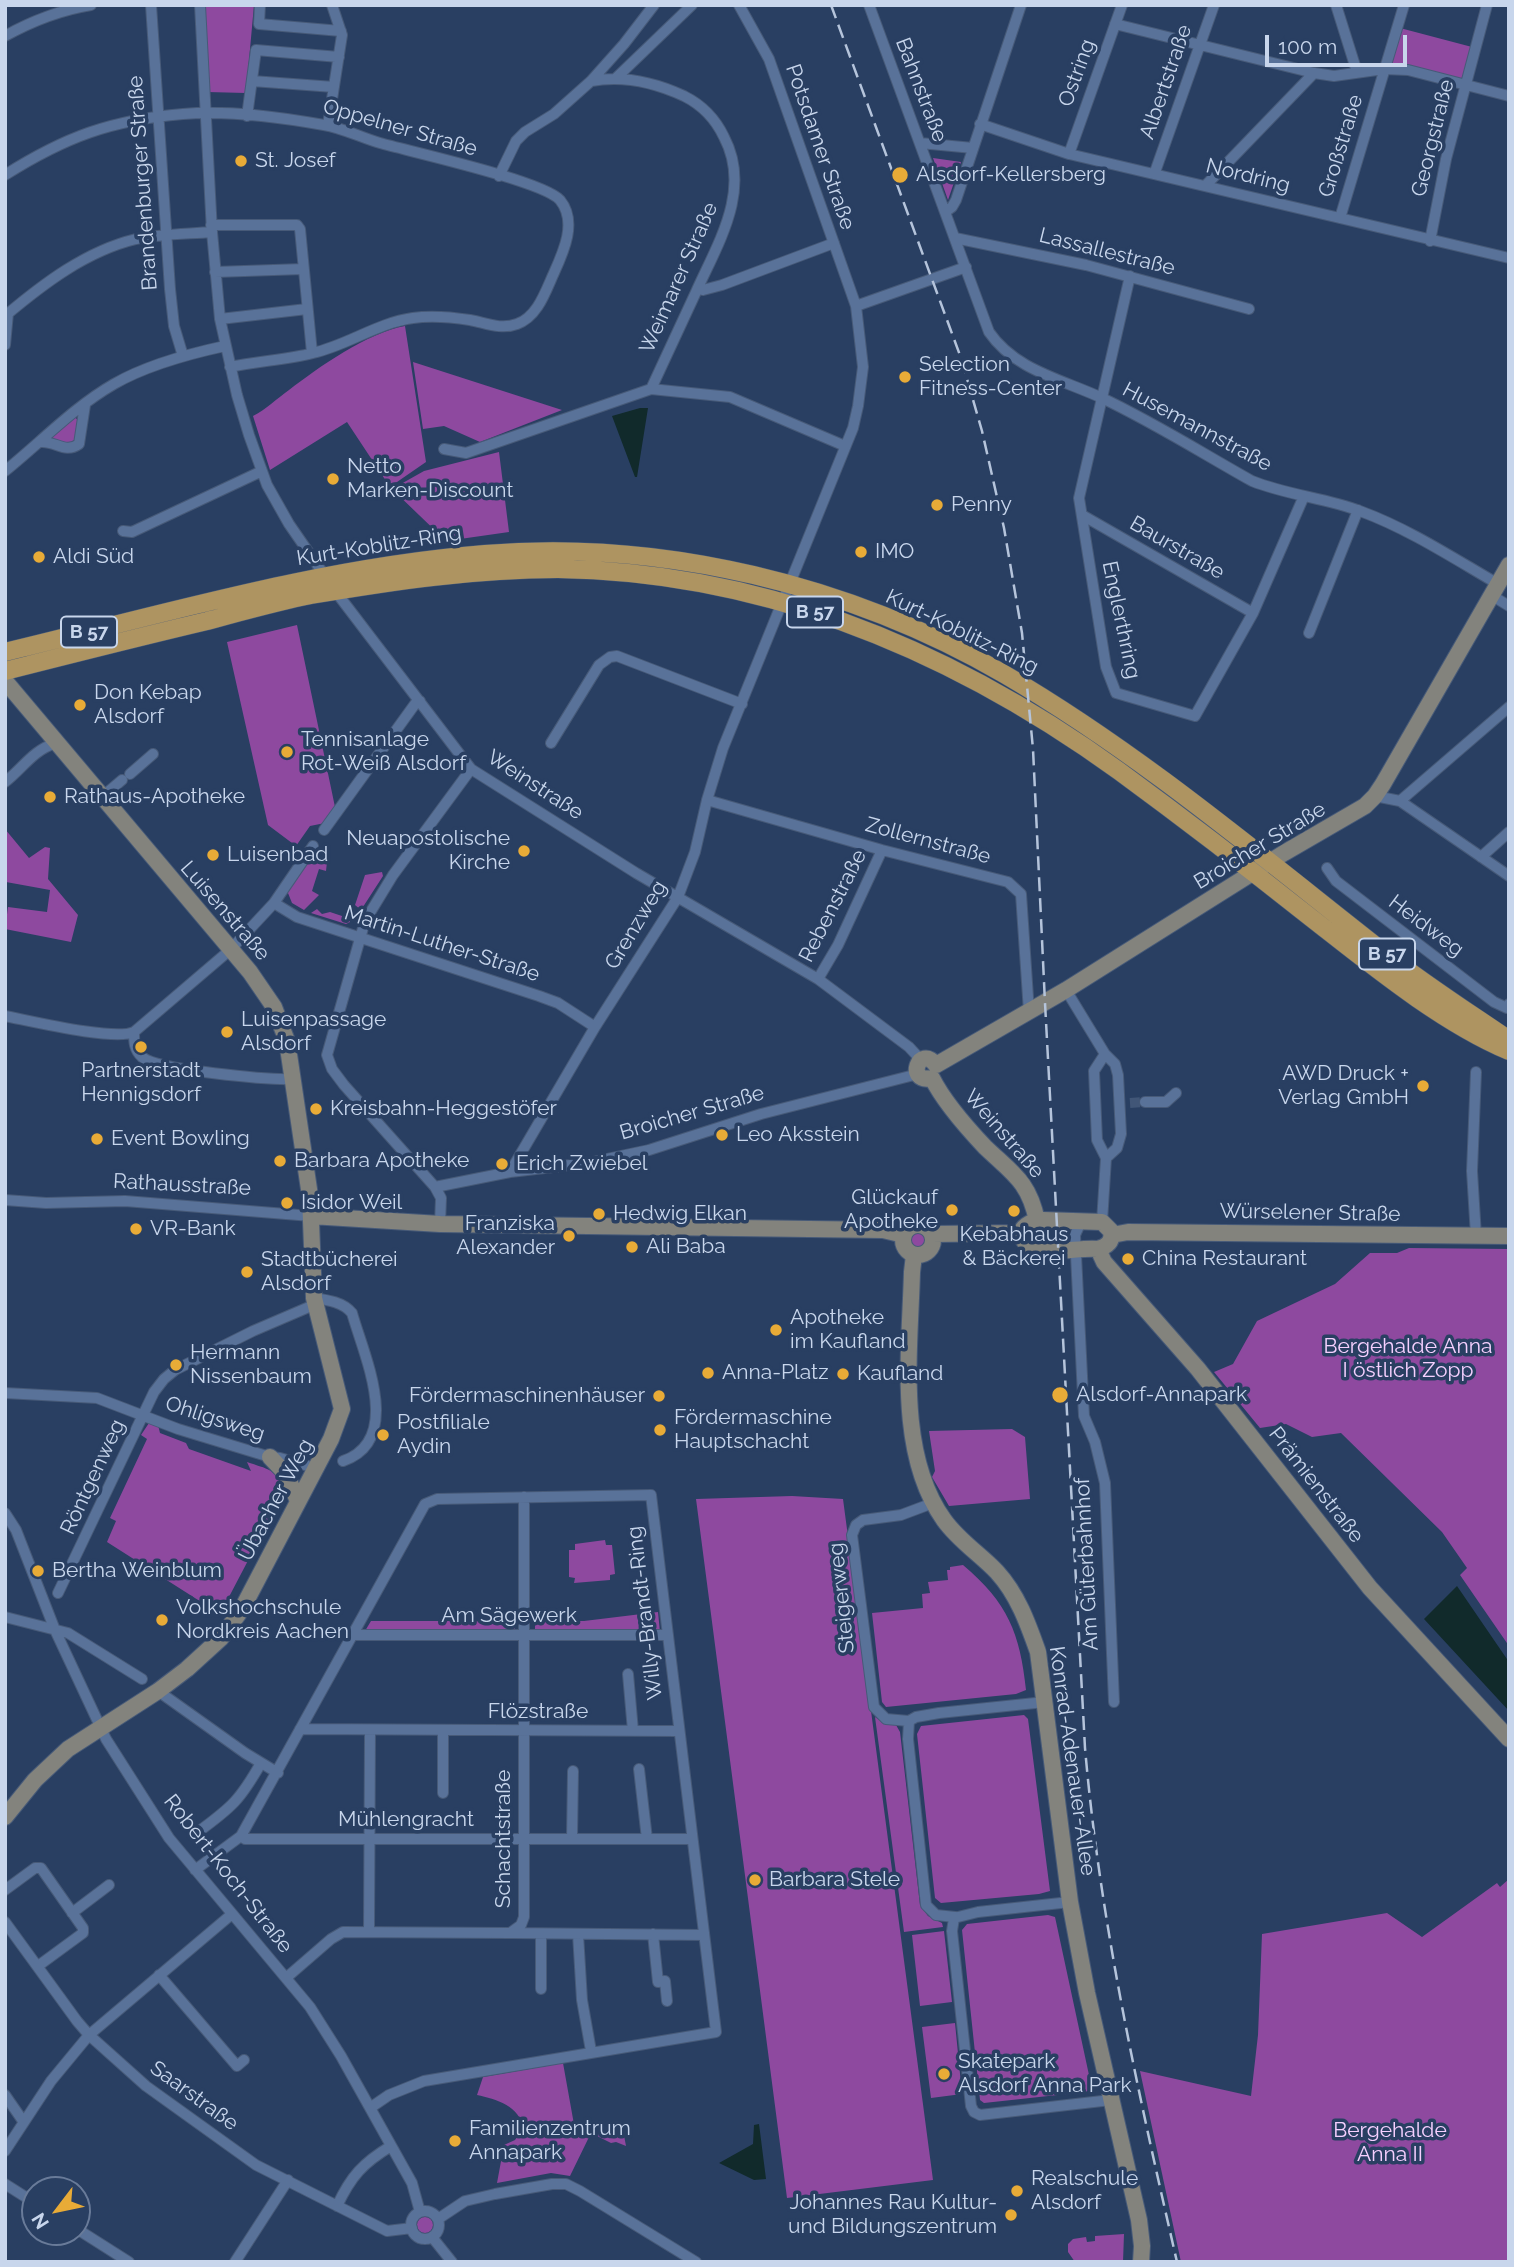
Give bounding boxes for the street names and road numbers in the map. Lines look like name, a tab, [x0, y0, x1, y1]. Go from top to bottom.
street label: Albertstraße	[1135, 21, 1197, 143]
street label: Bahnstraße	[890, 34, 952, 146]
street label: Ostring	[1053, 36, 1101, 110]
street label: Potsdamer Straße	[780, 61, 860, 233]
street label: Brandenburger Straße	[123, 75, 163, 291]
street label: Georgstraße	[1406, 77, 1460, 199]
street label: Großstraße	[1313, 92, 1369, 200]
street label: Oppelner Straße	[320, 94, 480, 162]
street label: Nordring	[1203, 153, 1293, 199]
street label: Weimarer Straße	[634, 199, 724, 357]
street label: Lassallestraße	[1037, 223, 1177, 281]
street label: Husemannstraße	[1118, 377, 1276, 477]
street label: Baurstraße	[1125, 511, 1229, 585]
street label: Kurt-Koblitz-Ring	[295, 521, 463, 571]
street label: Englerthring	[1096, 559, 1146, 681]
street label: Kurt-Koblitz-Ring	[882, 584, 1042, 680]
road number: B 57	[787, 596, 843, 628]
road number: B 57	[61, 617, 117, 648]
street label: Weinstraße	[482, 745, 588, 825]
street label: Broicher Straße	[1190, 797, 1330, 895]
street label: Zollernstraße	[863, 812, 993, 870]
street label: Rebenstraße	[794, 845, 872, 967]
street label: Luisenstraße	[175, 856, 275, 966]
street label: Grenzweg	[600, 876, 672, 974]
street label: Heidweg	[1384, 890, 1468, 962]
street label: Martin-Luther-Straße	[341, 901, 543, 987]
road number: B 57	[1359, 938, 1415, 970]
street label: Broicher Straße	[617, 1080, 767, 1146]
street label: Weinstraße	[959, 1084, 1049, 1184]
street label: Rathausstraße	[112, 1169, 252, 1201]
street label: Würselener Straße	[1219, 1199, 1401, 1227]
street label: Ohligsweg	[162, 1391, 268, 1447]
street label: Röntgenweg	[55, 1415, 131, 1539]
street label: Prämienstraße	[1263, 1422, 1369, 1548]
street label: Übacher Weg	[233, 1435, 319, 1565]
street label: Am Güterbahnhof	[1070, 1477, 1104, 1651]
street label: Willy-Brandt-Ring	[622, 1525, 668, 1701]
street label: Steigerweg	[824, 1541, 860, 1655]
street label: Am Sägewerk	[441, 1603, 577, 1629]
street label: Konrad-Adenauer-Allee	[1043, 1645, 1101, 1877]
street label: Flözstraße	[488, 1699, 588, 1725]
street label: Schachtstraße	[491, 1770, 517, 1908]
street label: Robert-Koch-Straße	[158, 1790, 298, 1958]
street label: Mühlengracht	[338, 1807, 474, 1833]
street label: Saarstraße	[145, 2056, 243, 2136]

